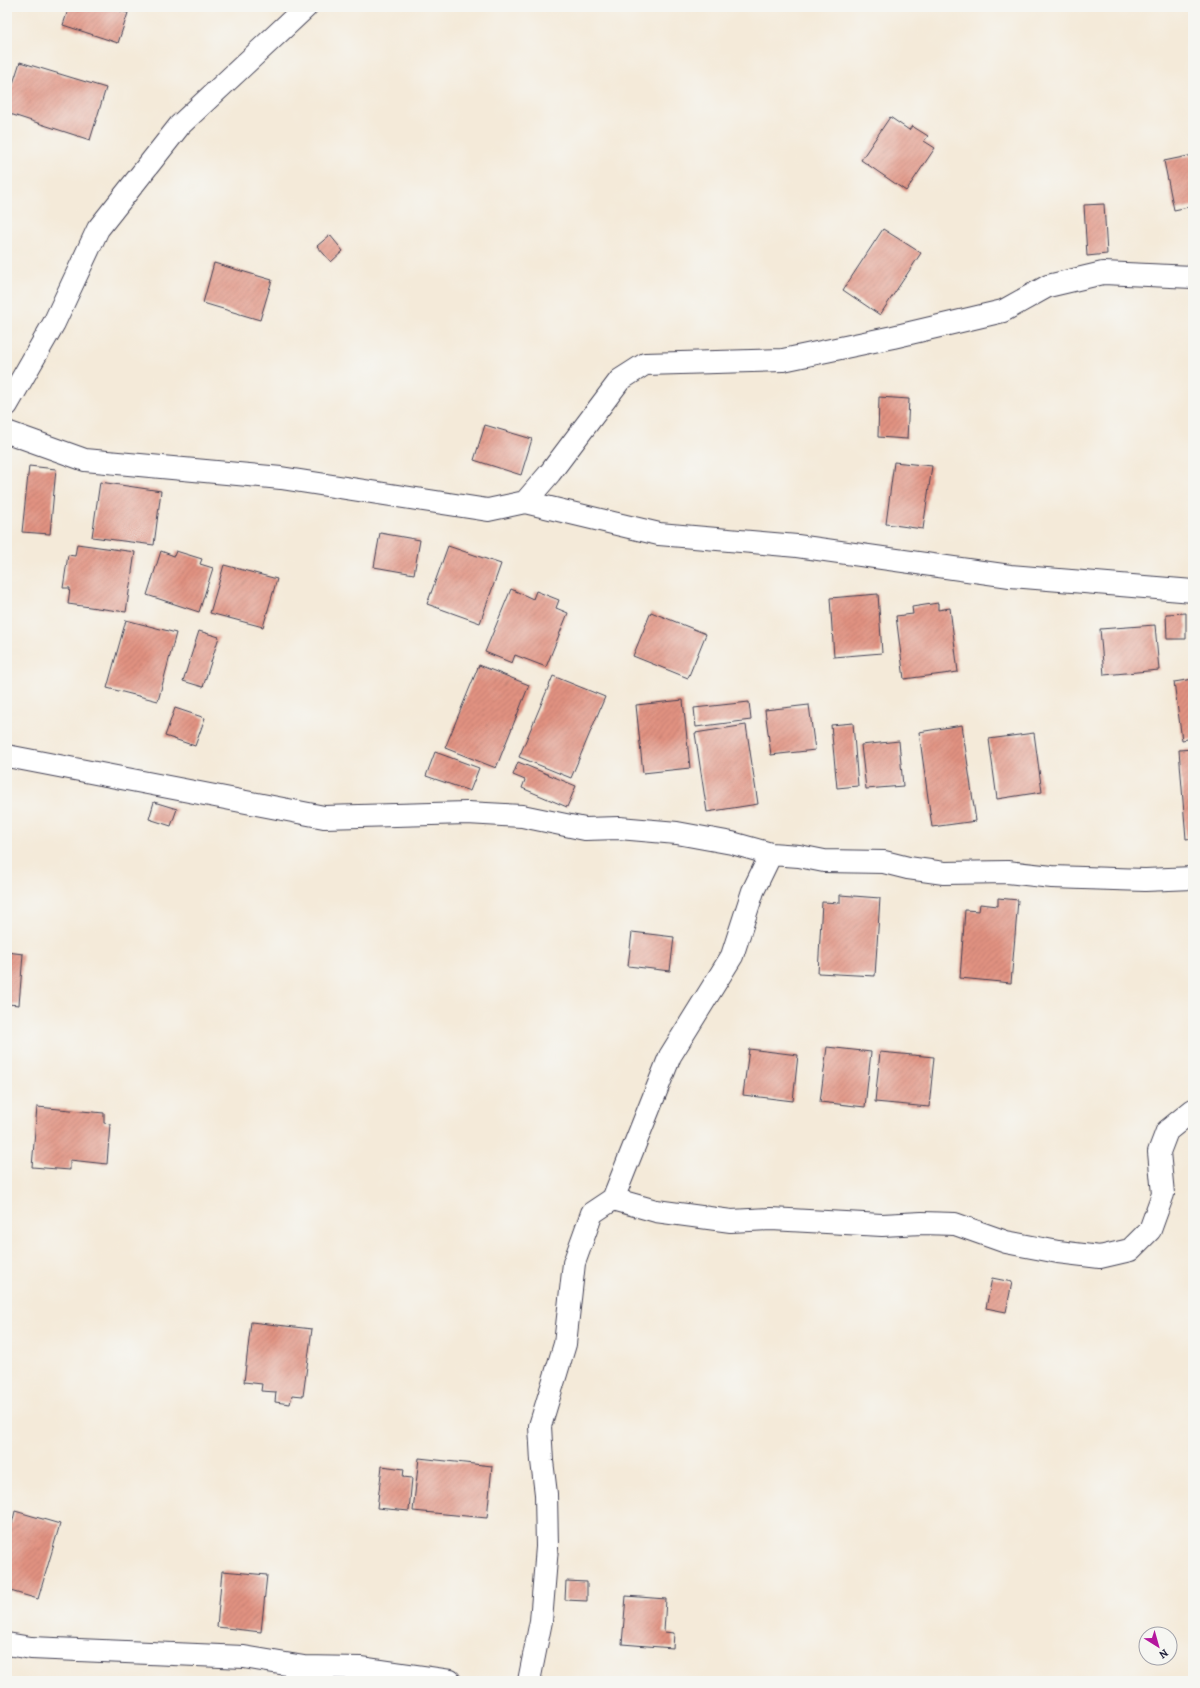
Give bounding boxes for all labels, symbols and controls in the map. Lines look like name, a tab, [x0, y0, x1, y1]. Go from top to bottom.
north arrow	[1138, 1626, 1178, 1666]
text: N	[1156, 1645, 1171, 1662]

